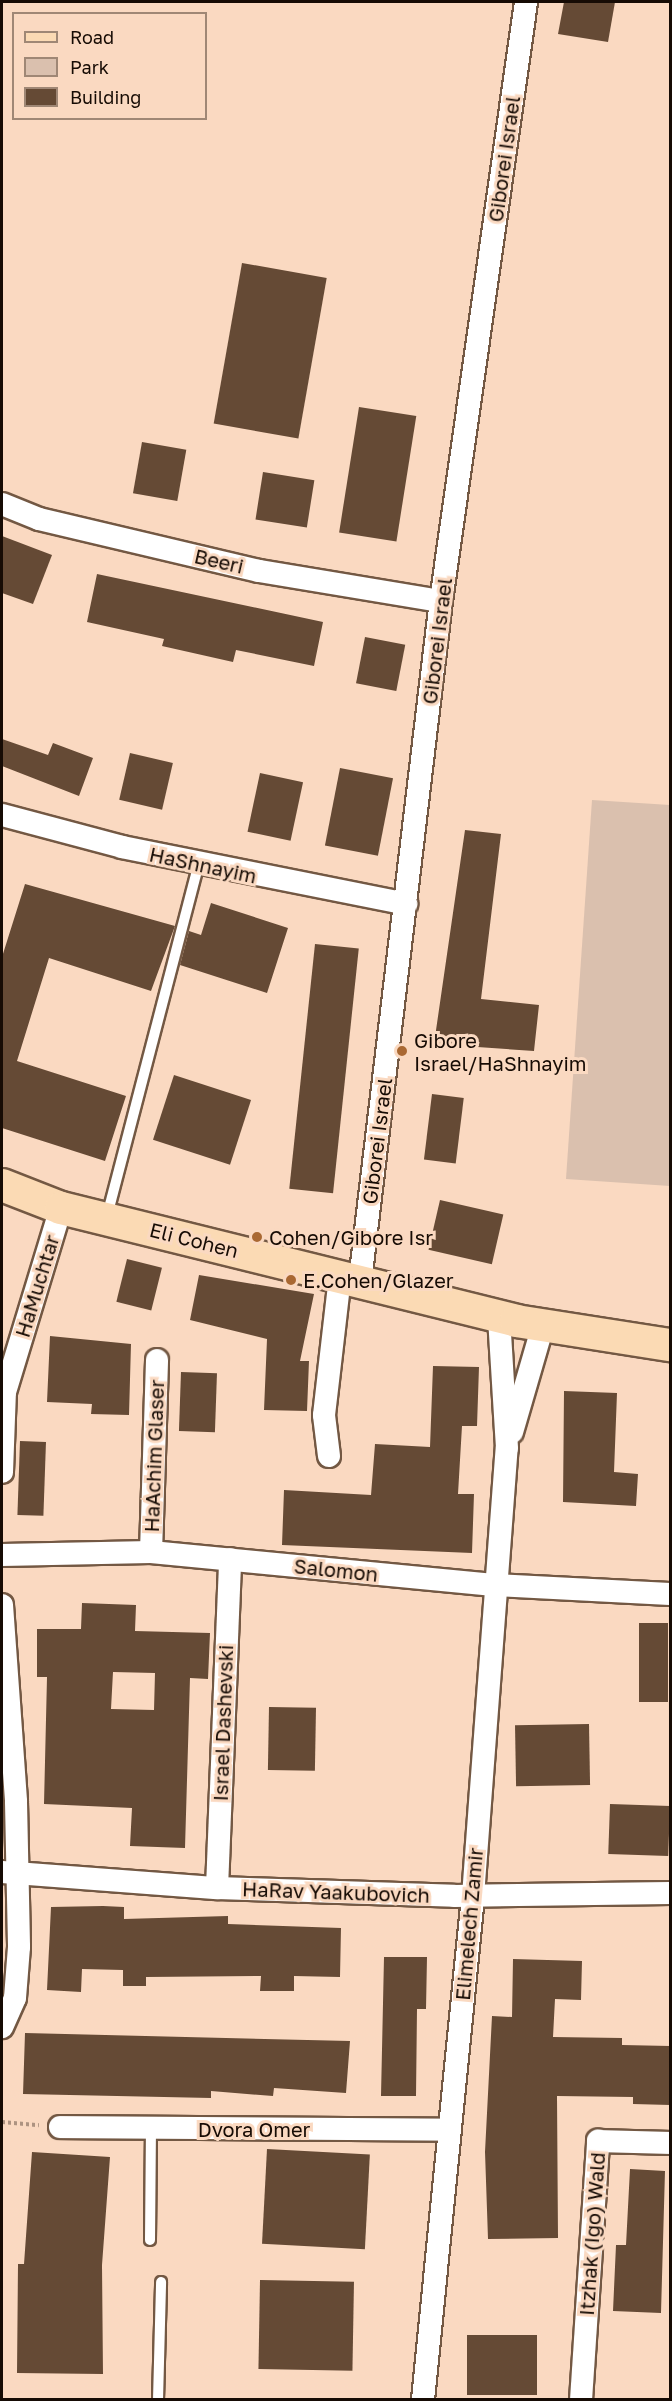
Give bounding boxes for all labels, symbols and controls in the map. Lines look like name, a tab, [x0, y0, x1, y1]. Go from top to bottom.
legend	[12, 12, 207, 120]
text: Road	[70, 26, 114, 48]
text: Park	[70, 56, 109, 78]
text: Building	[70, 86, 141, 108]
street label: Giborei Israel	[483, 94, 525, 224]
street label: Beeri	[192, 544, 246, 578]
street label: Giborei Israel	[417, 576, 457, 706]
street label: HaShnayim	[147, 842, 259, 888]
place label: Gibore Israel/HaShnayim	[414, 1028, 586, 1075]
marker: Gibore Israel/HaShnayim	[395, 1044, 409, 1058]
street label: Giborei Israel	[357, 1076, 397, 1206]
street label: Eli Cohen	[147, 1217, 241, 1263]
place label: Cohen/Gibore Isr	[269, 1225, 433, 1249]
marker: Cohen/Gibore Isr	[250, 1230, 264, 1244]
street label: HaMuchtar	[10, 1232, 64, 1340]
place label: E.Cohen/Glazer	[303, 1268, 454, 1292]
marker: E.Cohen/Glazer	[284, 1273, 298, 1287]
street label: HaAchim Glaser	[139, 1379, 169, 1533]
street label: Salomon	[293, 1554, 379, 1586]
street label: Israel Dashevski	[208, 1644, 238, 1802]
street label: Elimelech Zamir	[450, 1847, 488, 2001]
street label: HaRav Yaakubovich	[242, 1877, 430, 1907]
street label: Dvora Omer	[198, 2117, 310, 2141]
street label: Itzhak (Igo) Wald	[574, 2151, 610, 2317]

